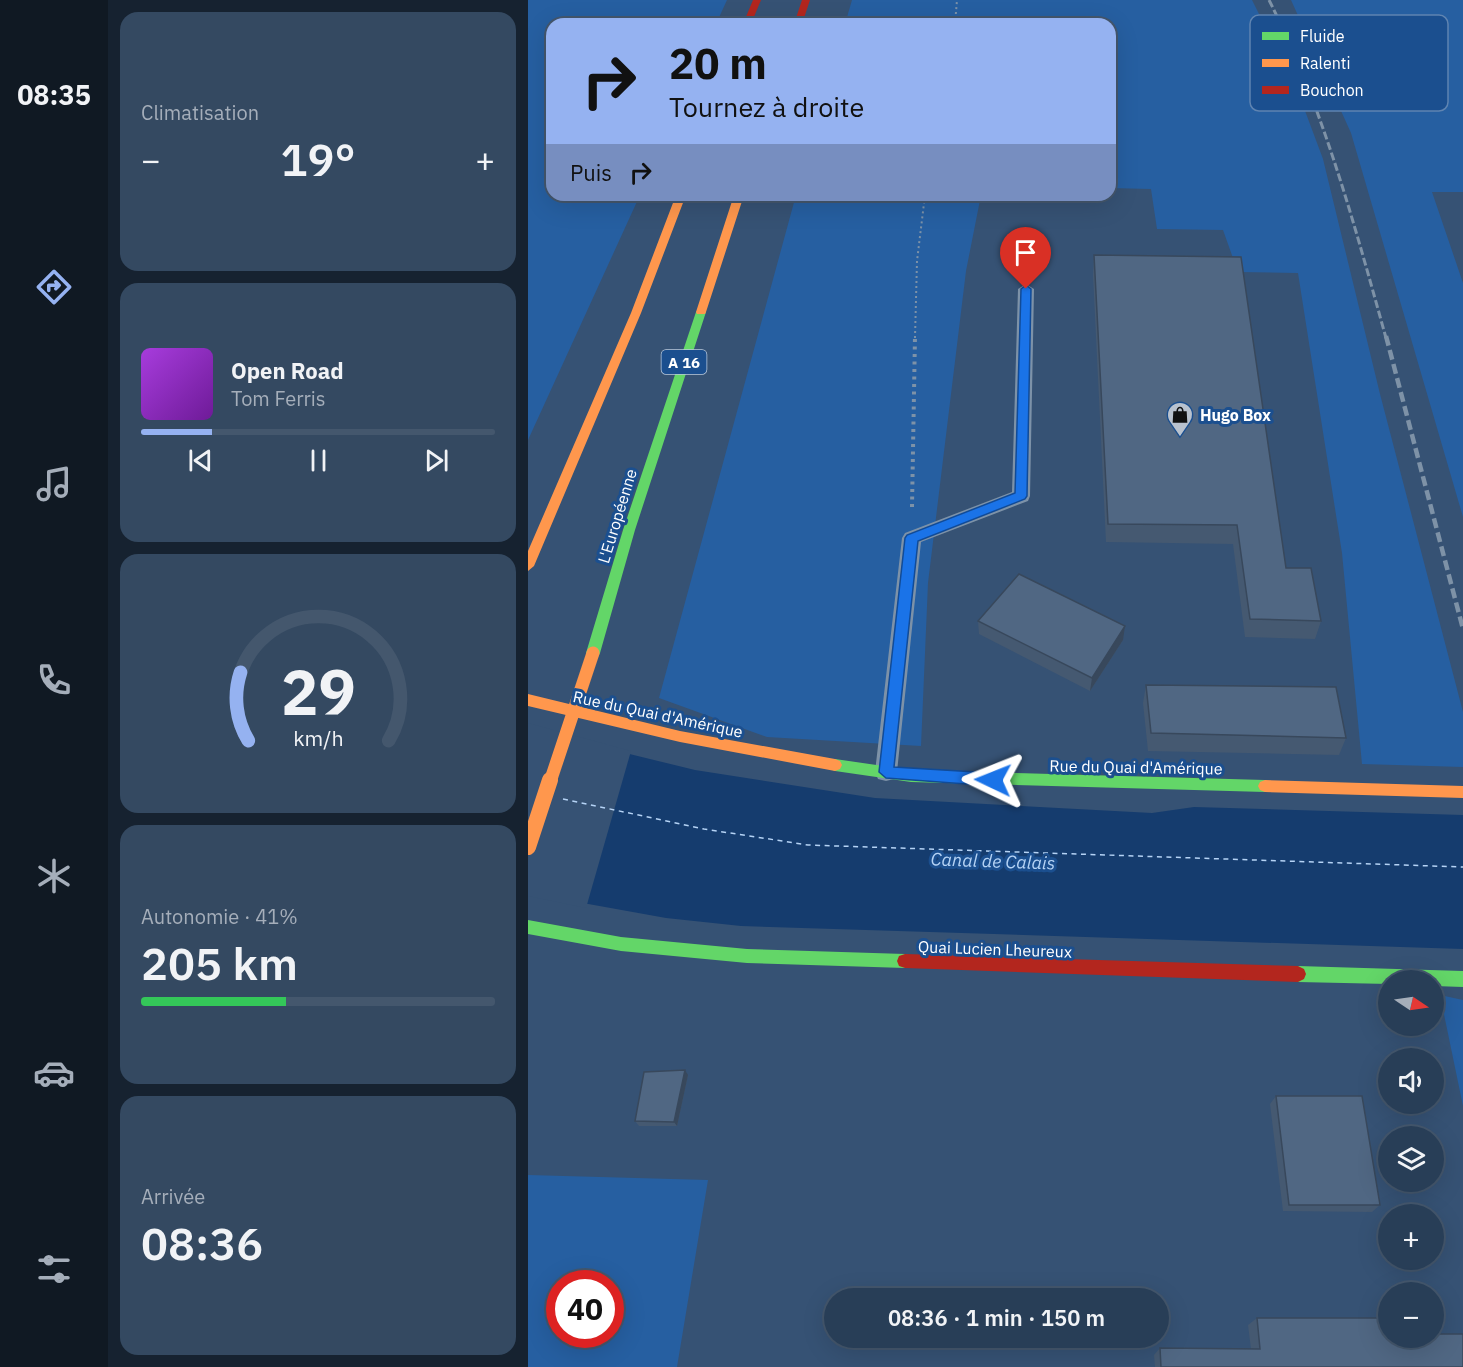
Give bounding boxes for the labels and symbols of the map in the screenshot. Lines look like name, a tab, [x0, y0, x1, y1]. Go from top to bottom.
legend	[1250, 15, 1448, 111]
text: Fluide	[1300, 26, 1345, 46]
text: Ralenti	[1300, 53, 1350, 73]
text: Bouchon	[1300, 80, 1364, 100]
pin	[1000, 227, 1051, 289]
road number: A 16	[662, 350, 706, 374]
shop icon: Hugo Box	[1165, 400, 1195, 438]
place label: Hugo Box	[1200, 405, 1271, 425]
street label: L'Européenne	[593, 466, 641, 566]
street label: Rue du Quai d'Amérique	[571, 686, 745, 742]
position arrow	[961, 748, 1025, 812]
street label: Rue du Quai d'Amérique	[1049, 755, 1223, 779]
water label: Canal de Calais	[930, 847, 1056, 875]
street label: Quai Lucien Lheureux	[918, 936, 1072, 962]
north arrow	[1378, 970, 1444, 1036]
speed limit sign: 40	[546, 1270, 624, 1348]

